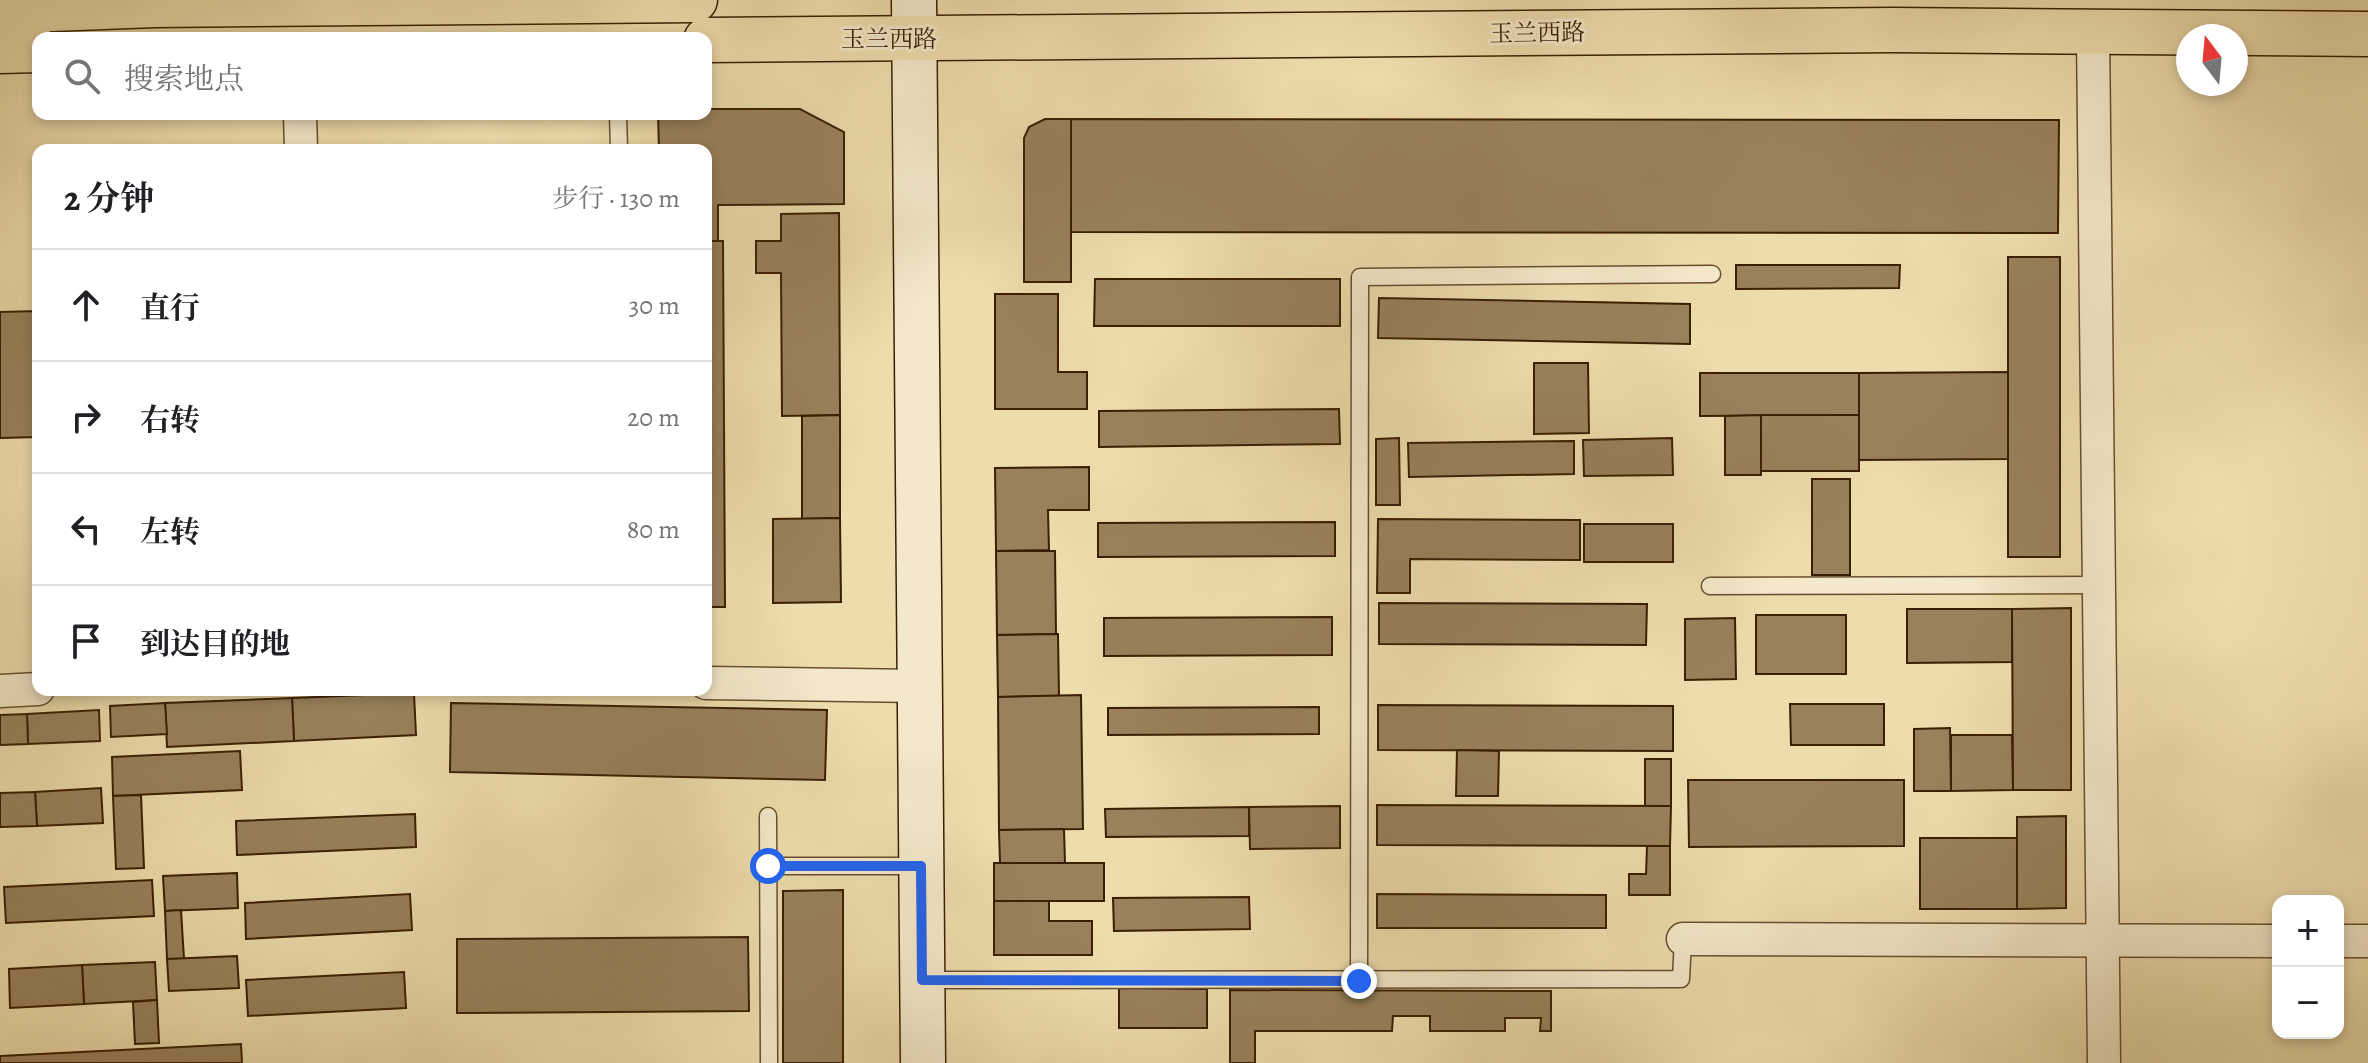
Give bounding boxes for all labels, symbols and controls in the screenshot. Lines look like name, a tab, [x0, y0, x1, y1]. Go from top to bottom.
street label: 玉兰西路	[1489, 16, 1585, 50]
street label: 玉兰西路	[841, 23, 937, 55]
north arrow	[2176, 24, 2248, 96]
search box	[32, 32, 712, 120]
icon: search	[60, 54, 104, 98]
text: 搜索地点	[124, 59, 244, 99]
text: 2 分钟	[64, 175, 154, 222]
text: 步行 · 130 m	[552, 181, 680, 216]
icon: ahead	[64, 283, 108, 327]
text: 直行	[140, 288, 200, 328]
text: 30 m	[629, 288, 680, 323]
icon: right	[64, 395, 108, 439]
text: 右转	[140, 400, 200, 440]
text: 20 m	[627, 400, 680, 435]
icon: left	[64, 507, 108, 551]
text: 左转	[140, 512, 200, 552]
text: 80 m	[627, 512, 680, 547]
icon: arrive	[64, 619, 108, 663]
text: 到达目的地	[140, 624, 290, 664]
route start	[750, 848, 786, 884]
map controls	[2272, 895, 2344, 1039]
button: +	[2272, 895, 2344, 967]
route end	[1341, 963, 1377, 999]
button: −	[2272, 967, 2344, 1039]

